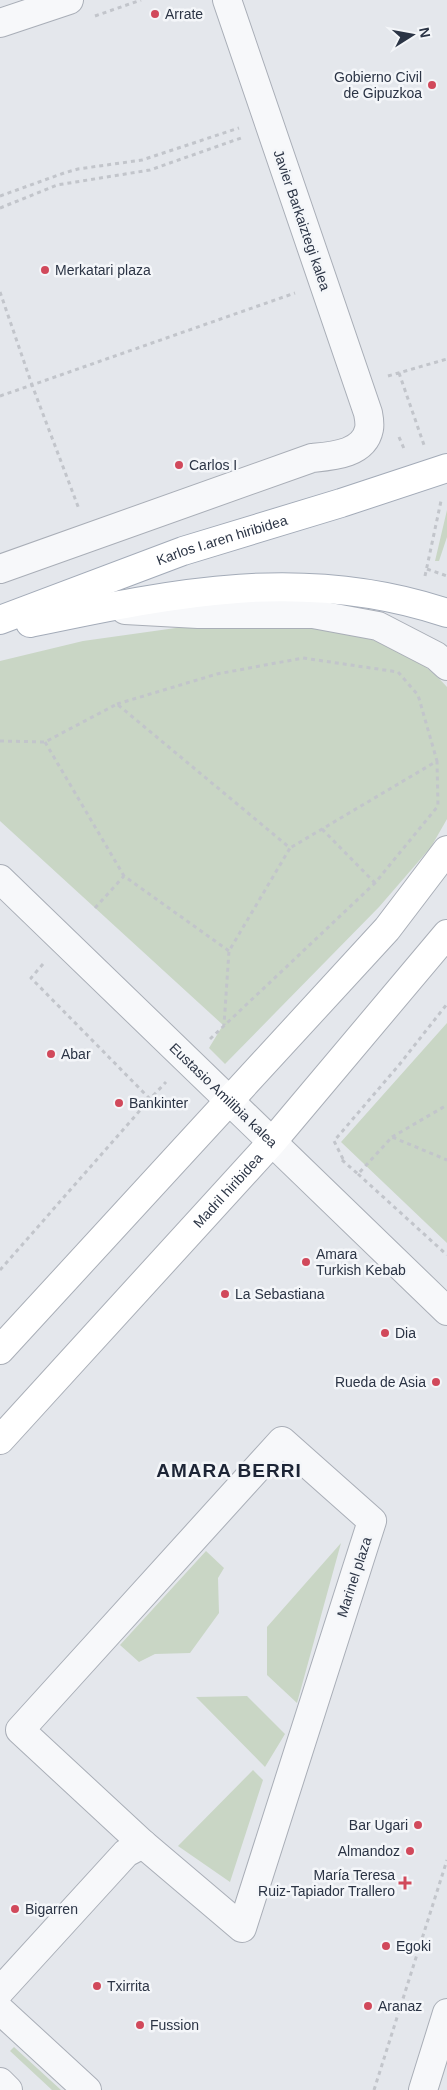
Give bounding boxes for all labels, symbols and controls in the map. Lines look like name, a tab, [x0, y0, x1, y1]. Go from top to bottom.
place label: Arrate	[165, 6, 203, 22]
marker: Arrate	[149, 8, 161, 20]
north arrow	[387, 10, 437, 60]
text: N	[416, 26, 434, 39]
place label: Gobierno Civil de Gipuzkoa	[334, 69, 422, 101]
marker: Gobierno Civil de Gipuzkoa	[426, 79, 438, 91]
street label: Javier Barkaiztegi kalea	[270, 147, 334, 293]
place label: Merkatari plaza	[55, 262, 151, 278]
marker: Merkatari plaza	[39, 264, 51, 276]
place label: Carlos I	[189, 457, 237, 473]
marker: Carlos I	[173, 459, 185, 471]
street label: Karlos I.aren hiribidea	[154, 512, 289, 568]
street label: Eustasio Amilibia kalea	[167, 1040, 281, 1151]
place label: Abar	[61, 1046, 91, 1062]
marker: Abar	[45, 1048, 57, 1060]
place label: Bankinter	[129, 1095, 188, 1111]
marker: Bankinter	[113, 1097, 125, 1109]
street label: Madril hiribidea	[190, 1150, 266, 1231]
place label: Amara Turkish Kebab	[316, 1246, 406, 1278]
marker: Amara Turkish Kebab	[300, 1256, 312, 1268]
place label: La Sebastiana	[235, 1286, 325, 1302]
marker: La Sebastiana	[219, 1288, 231, 1300]
place label: Dia	[395, 1325, 416, 1341]
marker: Dia	[379, 1327, 391, 1339]
place label: Rueda de Asia	[335, 1374, 426, 1390]
marker: Rueda de Asia	[430, 1376, 442, 1388]
district label: AMARA BERRI	[156, 1460, 302, 1481]
street label: Marinel plaza	[334, 1535, 375, 1619]
place label: Bar Ugari	[349, 1817, 408, 1833]
marker: Bar Ugari	[412, 1819, 424, 1831]
place label: Almandoz	[338, 1843, 400, 1859]
marker: Almandoz	[404, 1845, 416, 1857]
place label: María Teresa Ruiz-Tapiador Trallero	[258, 1867, 395, 1899]
marker: María Teresa Ruiz-Tapiador Trallero	[399, 1877, 411, 1889]
place label: Bigarren	[25, 1901, 78, 1917]
marker: Bigarren	[9, 1903, 21, 1915]
place label: Egoki	[396, 1938, 431, 1954]
marker: Egoki	[380, 1940, 392, 1952]
place label: Txirrita	[107, 1978, 150, 1994]
marker: Txirrita	[91, 1980, 103, 1992]
place label: Aranaz	[378, 1998, 422, 2014]
marker: Aranaz	[362, 2000, 374, 2012]
place label: Fussion	[150, 2017, 199, 2033]
marker: Fussion	[134, 2019, 146, 2031]

